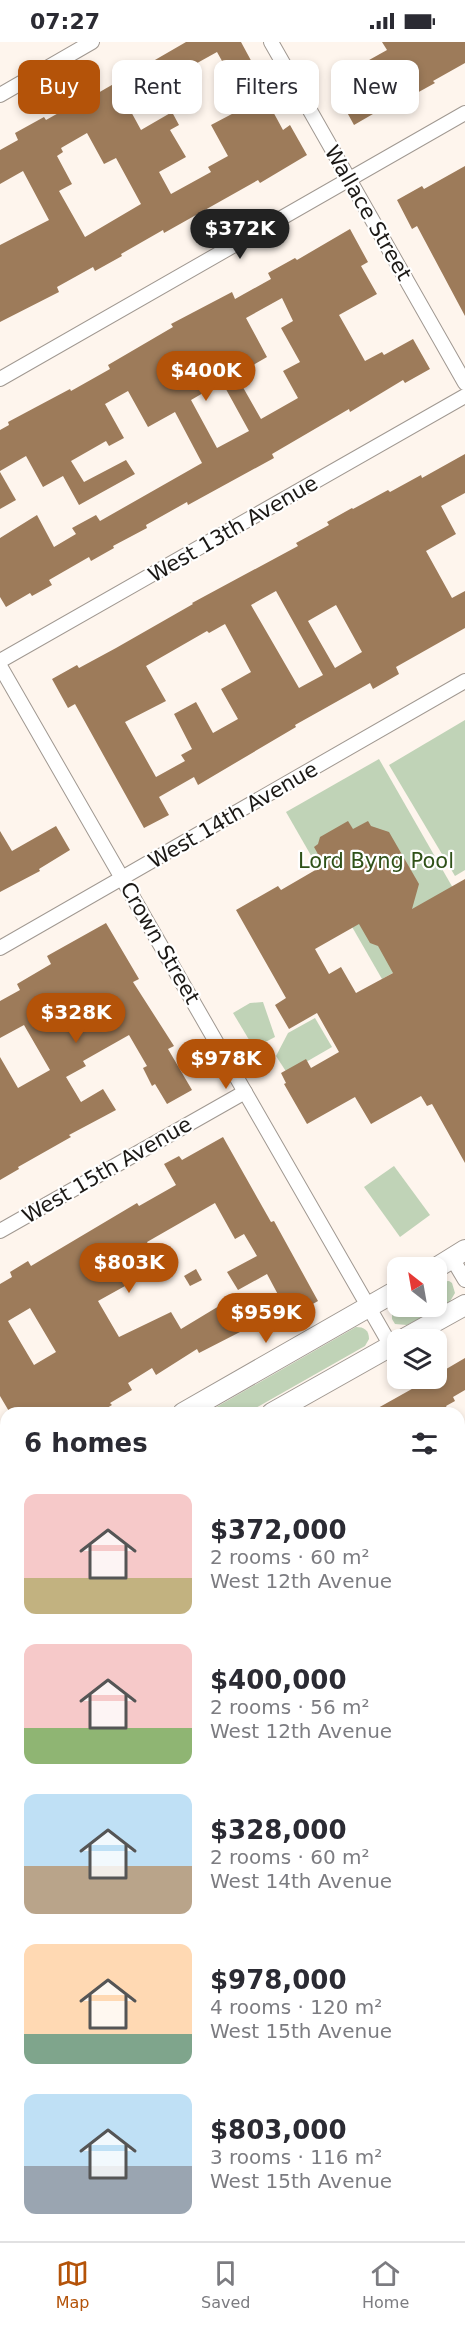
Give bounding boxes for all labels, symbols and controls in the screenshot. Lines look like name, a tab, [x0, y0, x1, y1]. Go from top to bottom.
text: 07:27	[30, 9, 100, 34]
chip: Buy	[18, 60, 100, 114]
chip: Rent	[112, 60, 202, 114]
chip: Filters	[214, 60, 319, 114]
chip: New	[331, 60, 419, 114]
street label: Wallace Street	[320, 141, 416, 285]
pin: $372K	[198, 209, 282, 260]
text: $372K	[204, 216, 276, 240]
pin: $400K	[164, 351, 248, 402]
text: $400K	[170, 358, 242, 382]
street label: West 13th Avenue	[144, 471, 322, 587]
street label: West 14th Avenue	[144, 757, 322, 873]
park label: Lord Byng Pool	[298, 849, 454, 873]
street label: Crown Street	[115, 878, 205, 1008]
pin: $328K	[34, 993, 118, 1044]
text: $328K	[40, 1000, 112, 1024]
pin: $978K	[184, 1039, 268, 1090]
text: $978K	[190, 1046, 262, 1070]
street label: West 15th Avenue	[18, 1112, 196, 1228]
pin: $803K	[87, 1243, 171, 1294]
text: $803K	[93, 1250, 165, 1274]
north arrow	[387, 1257, 447, 1317]
map controls	[387, 1257, 447, 1389]
pin: $959K	[224, 1293, 308, 1344]
text: $959K	[230, 1300, 302, 1324]
button: layers	[387, 1329, 447, 1389]
icon: filters	[408, 1427, 441, 1460]
text: 6 homes	[24, 1428, 148, 1458]
text: $372,000	[210, 1515, 347, 1545]
icon: home	[72, 1518, 144, 1590]
text: 2 rooms · 60 m²	[210, 1545, 370, 1569]
text: West 12th Avenue	[210, 1569, 392, 1593]
text: $400,000	[210, 1665, 347, 1695]
icon: home	[72, 1668, 144, 1740]
text: 2 rooms · 56 m²	[210, 1695, 370, 1719]
text: West 12th Avenue	[210, 1719, 392, 1743]
text: $328,000	[210, 1815, 347, 1845]
icon: home	[72, 1818, 144, 1890]
text: 2 rooms · 60 m²	[210, 1845, 370, 1869]
text: West 14th Avenue	[210, 1869, 392, 1893]
text: $978,000	[210, 1965, 347, 1995]
icon: home	[72, 1968, 144, 2040]
text: 4 rooms · 120 m²	[210, 1995, 382, 2019]
text: West 15th Avenue	[210, 2019, 392, 2043]
text: $803,000	[210, 2115, 347, 2145]
icon: home	[72, 2118, 144, 2190]
text: 3 rooms · 116 m²	[210, 2145, 382, 2169]
text: West 15th Avenue	[210, 2169, 392, 2193]
tab: Map	[56, 2257, 90, 2312]
tab: Saved	[201, 2257, 250, 2312]
tab: Home	[362, 2257, 409, 2312]

